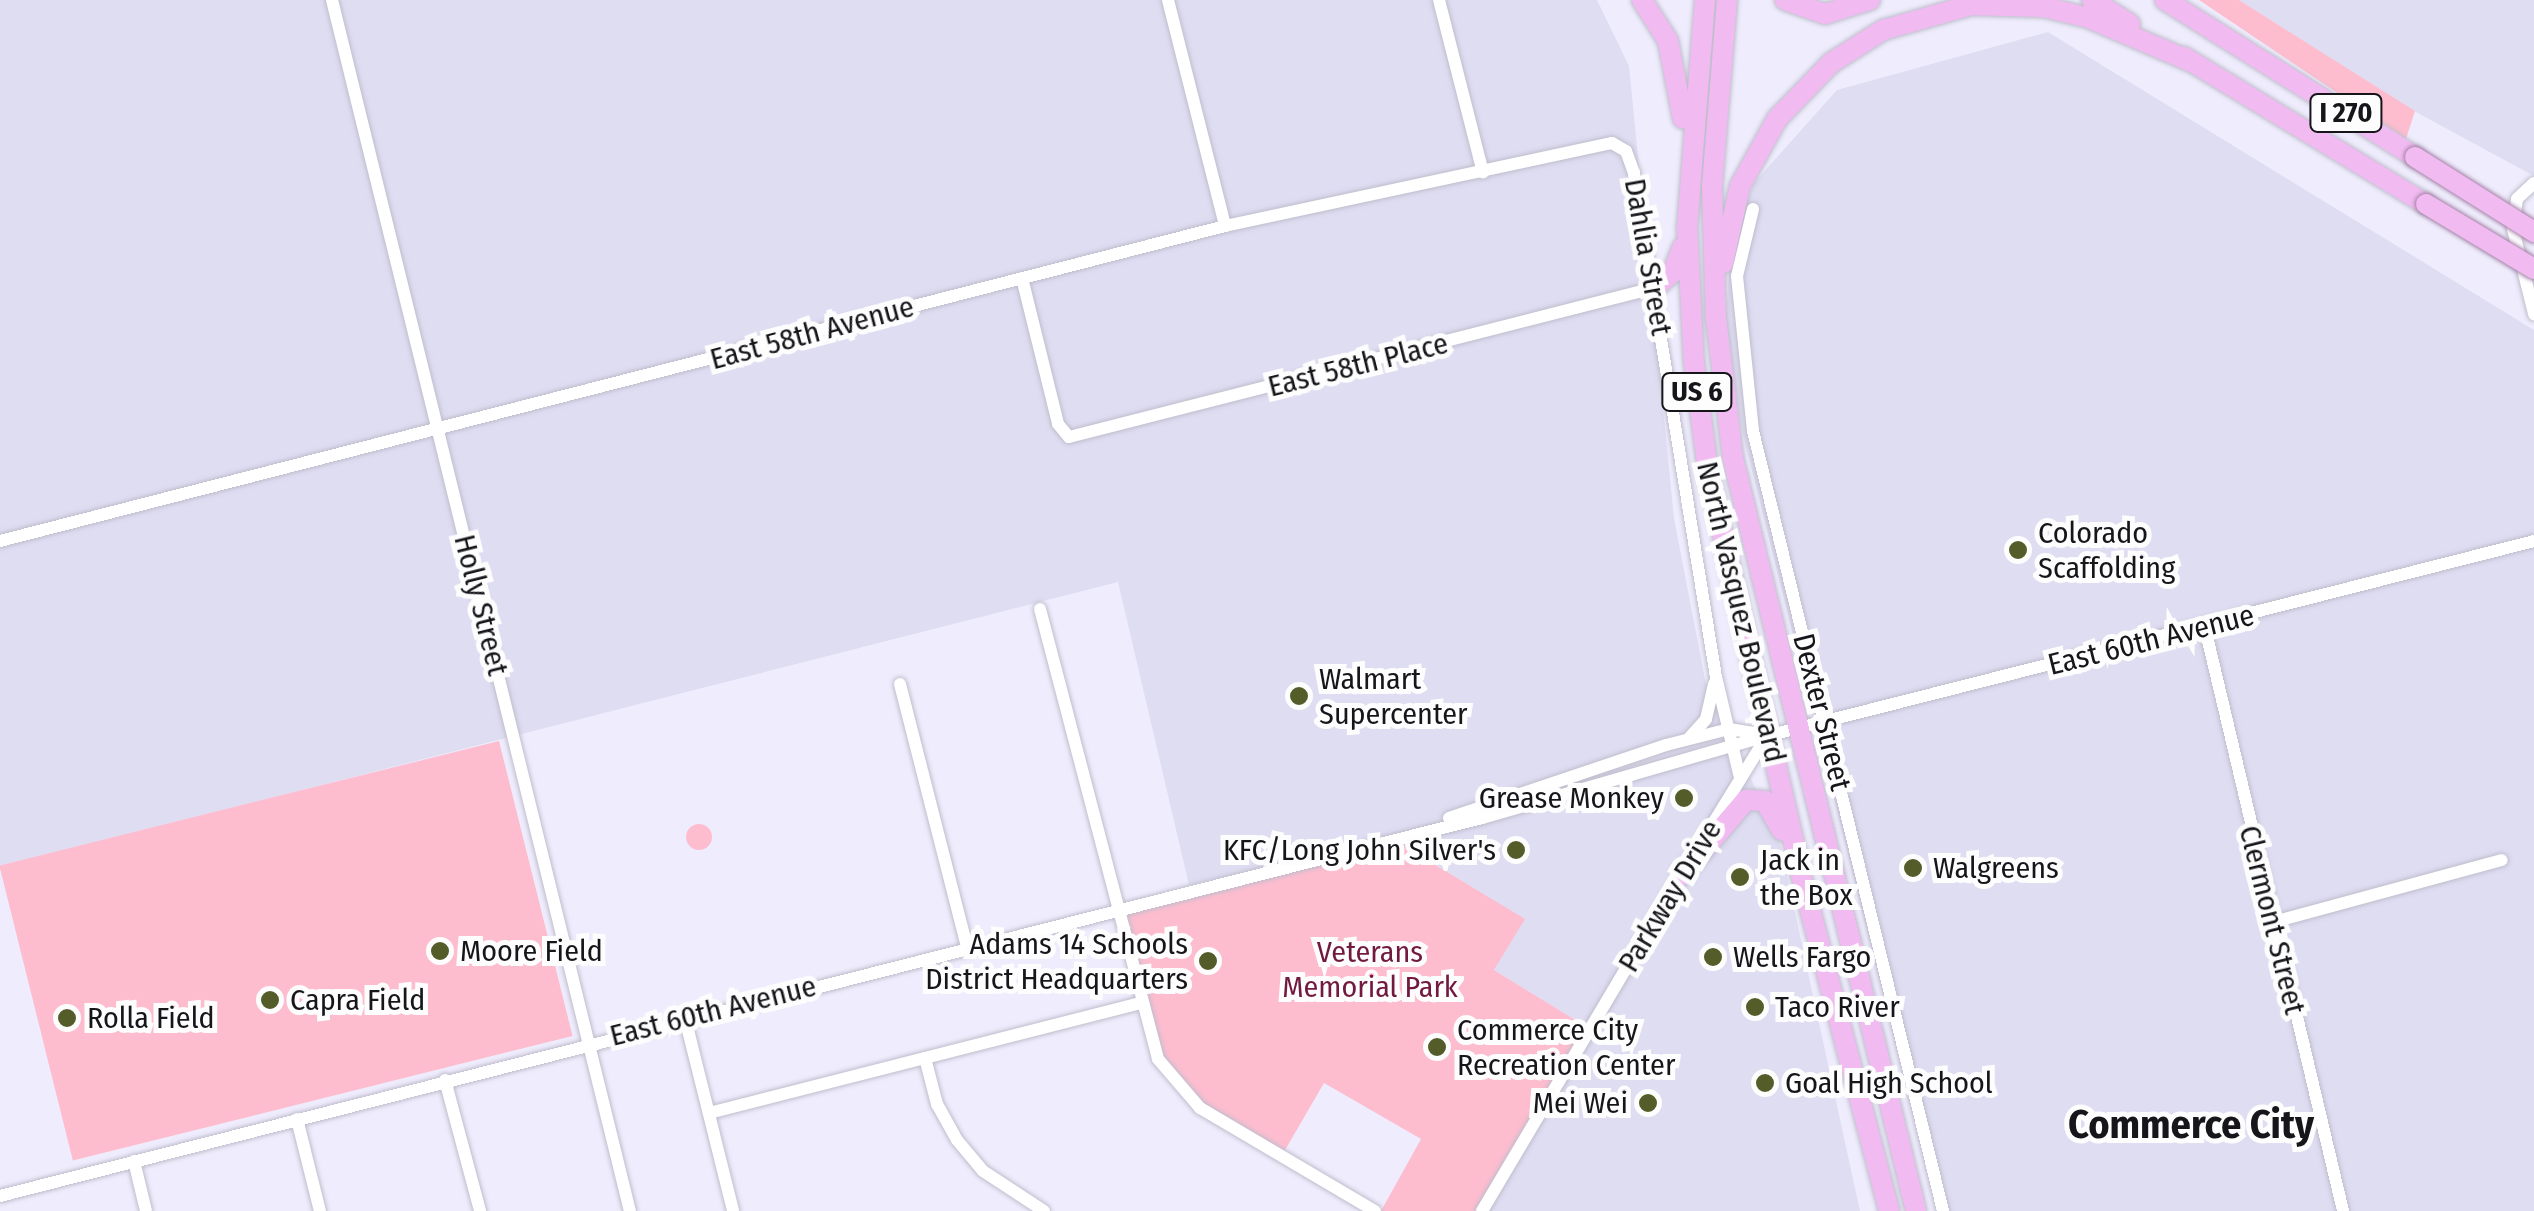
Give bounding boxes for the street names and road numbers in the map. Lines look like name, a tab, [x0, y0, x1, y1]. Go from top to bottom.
road number: I 270	[2308, 90, 2384, 136]
street label: Dahlia Street	[1616, 176, 1680, 338]
street label: East 58th Avenue	[706, 289, 918, 377]
street label: East 58th Place	[1264, 325, 1452, 405]
road number: US 6	[1660, 369, 1734, 415]
street label: North Vasquez Boulevard	[1689, 458, 1793, 766]
street label: Holly Street	[446, 531, 516, 679]
street label: East 60th Avenue	[2044, 597, 2258, 683]
street label: Dexter Street	[1785, 630, 1859, 794]
street label: Parkway Drive	[1611, 814, 1729, 978]
street label: Clermont Street	[2231, 822, 2313, 1018]
street label: East 60th Avenue	[606, 968, 820, 1054]

